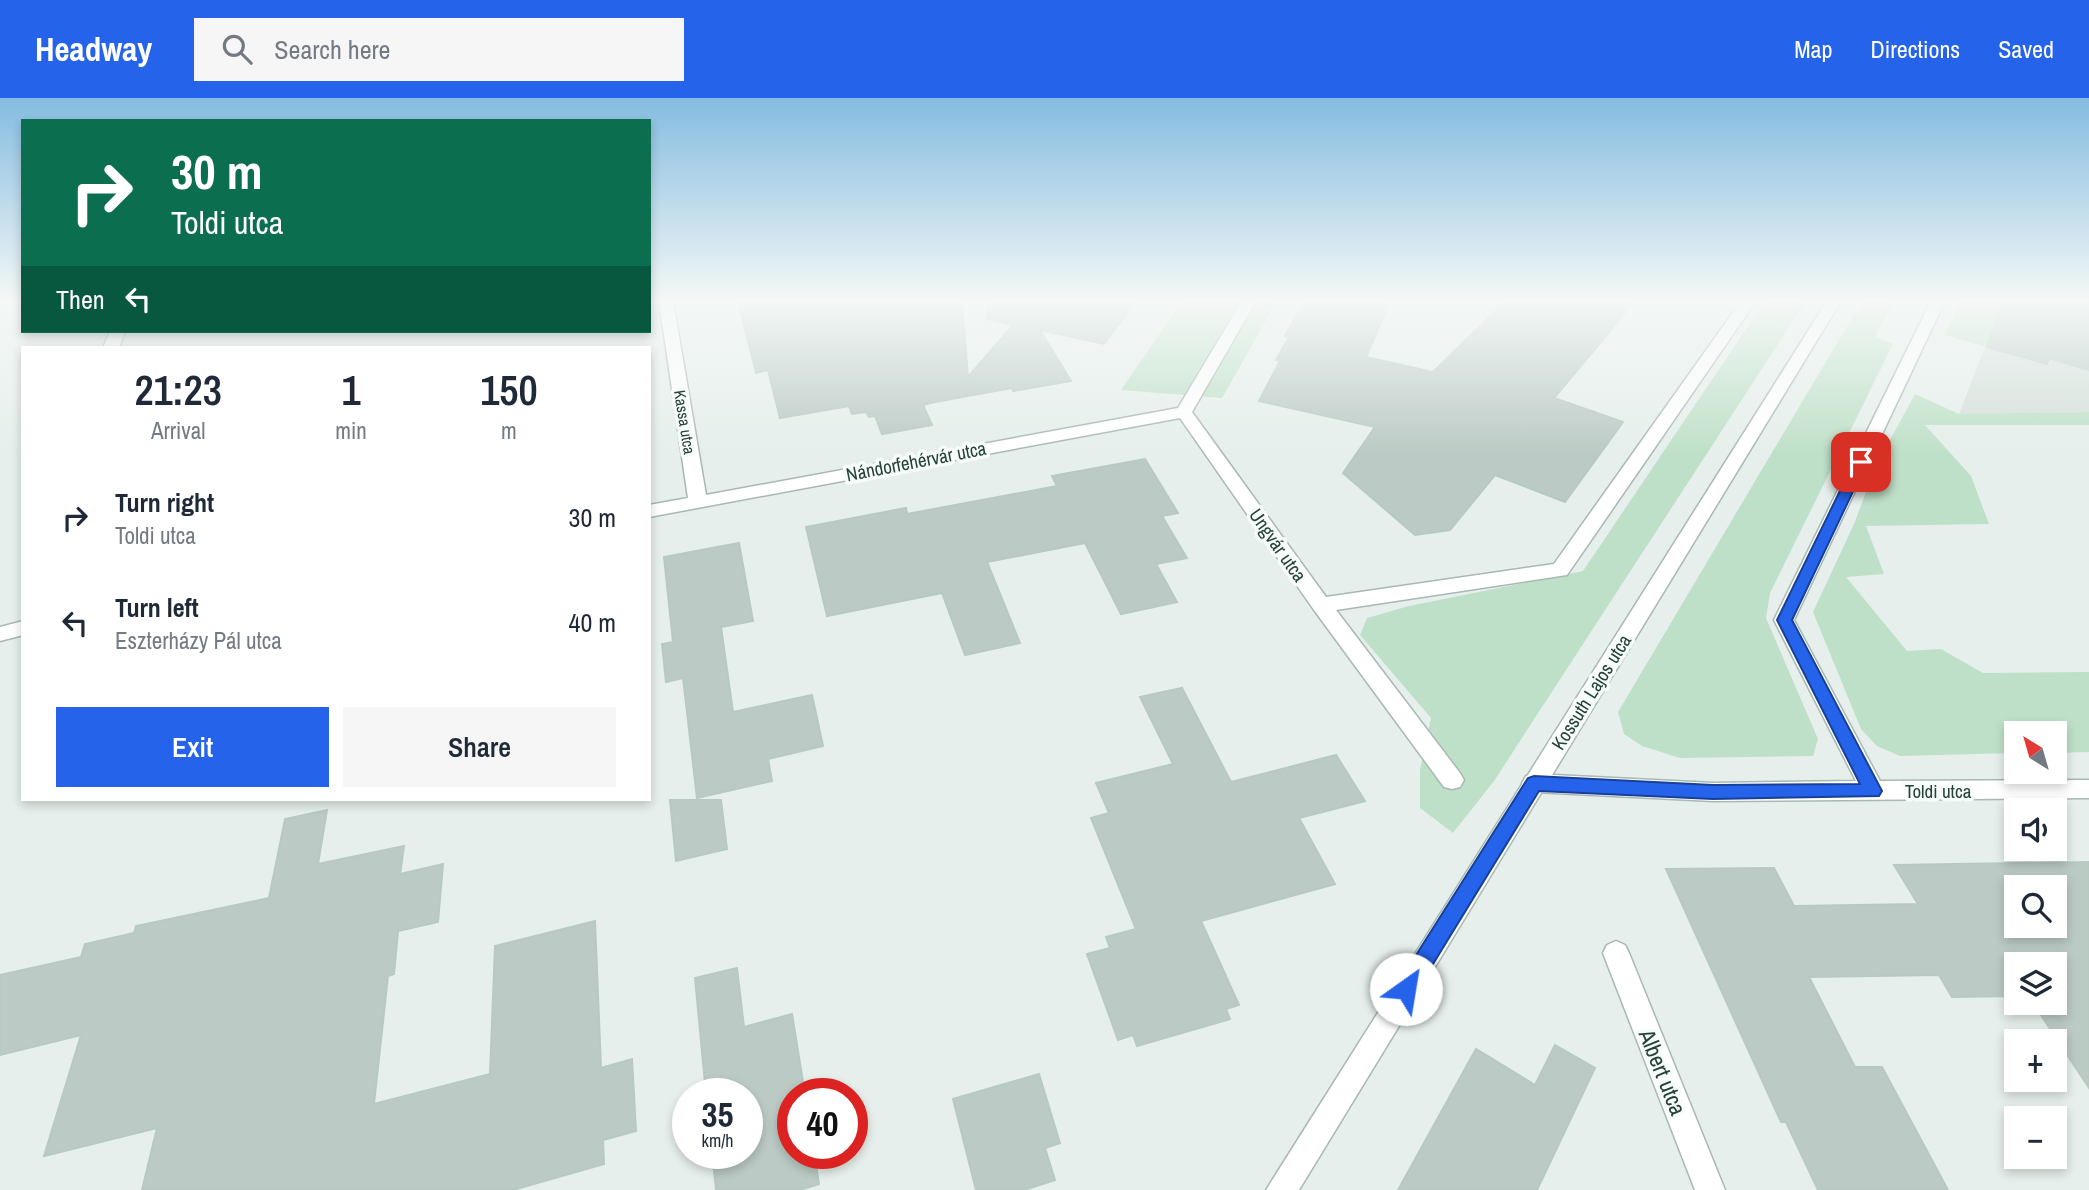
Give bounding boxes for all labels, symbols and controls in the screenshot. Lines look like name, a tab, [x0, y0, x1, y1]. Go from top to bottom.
search box	[194, 18, 684, 81]
text: Headway	[35, 27, 152, 71]
icon: search	[218, 30, 256, 68]
text: Search here	[274, 32, 390, 67]
text: Map	[1794, 33, 1832, 65]
text: Directions	[1870, 33, 1960, 65]
text: Saved	[1998, 33, 2054, 65]
text: 30 m	[171, 138, 263, 204]
icon: right	[56, 147, 147, 238]
text: Toldi utca	[171, 201, 283, 244]
icon: left	[119, 280, 157, 318]
text: Then	[56, 282, 105, 317]
text: 21:23	[134, 362, 222, 418]
text: 1	[341, 362, 361, 418]
text: 150	[480, 362, 538, 418]
street label: Kassa utca	[669, 388, 701, 456]
text: Arrival	[151, 415, 205, 446]
text: min	[335, 415, 367, 446]
text: m	[501, 415, 517, 446]
pin	[1831, 432, 1891, 492]
street label: Nándorfehérvár utca	[844, 435, 989, 487]
icon: arrive	[1842, 443, 1880, 481]
text: Turn right	[115, 485, 214, 520]
icon: right	[56, 499, 94, 537]
text: 30 m	[569, 500, 616, 535]
street label: Ungvár utca	[1243, 503, 1313, 587]
text: Toldi utca	[115, 520, 196, 551]
text: Turn left	[115, 590, 199, 625]
icon: left	[56, 604, 94, 642]
text: 40 m	[569, 605, 616, 640]
text: Eszterházy Pál utca	[115, 625, 282, 656]
street label: Kossuth Lajos utca	[1545, 629, 1637, 755]
button: Exit	[56, 707, 329, 787]
button: Share	[343, 707, 616, 787]
north arrow	[2004, 721, 2067, 784]
map controls	[2004, 721, 2067, 1169]
street label: Toldi utca	[1905, 778, 1972, 804]
button: sound	[2004, 798, 2067, 861]
button: search	[2004, 875, 2067, 938]
position arrow	[1369, 952, 1443, 1026]
button: layers	[2004, 952, 2067, 1015]
street label: Albert utca	[1631, 1023, 1694, 1120]
button: +	[2004, 1029, 2067, 1092]
speed limit sign: 40	[777, 1078, 868, 1169]
text: 35	[702, 1091, 733, 1138]
button: −	[2004, 1106, 2067, 1169]
text: km/h	[702, 1128, 734, 1153]

